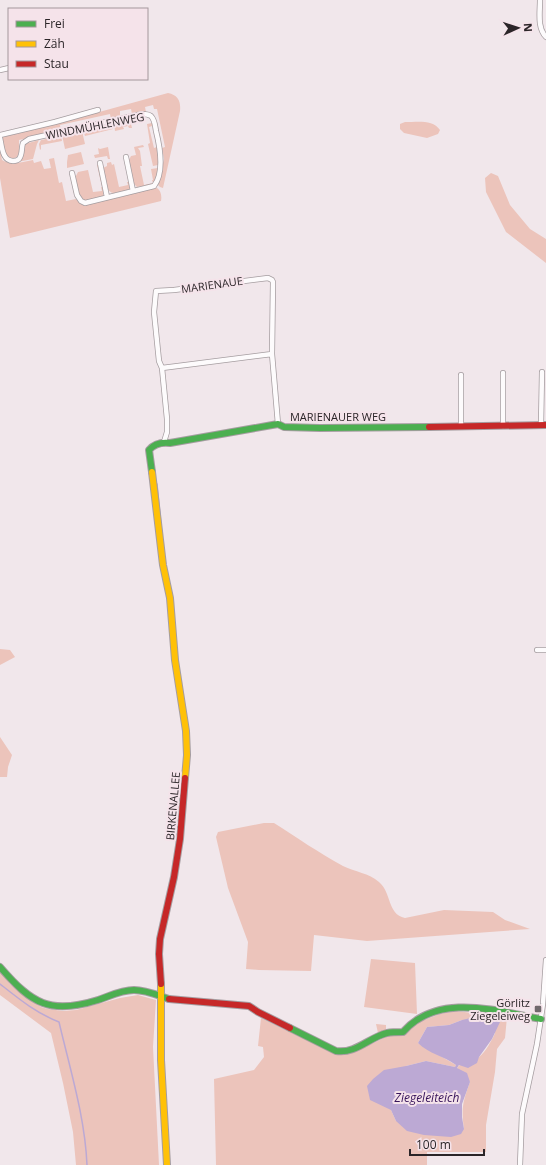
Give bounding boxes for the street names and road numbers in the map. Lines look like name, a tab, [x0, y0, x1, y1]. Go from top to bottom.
street label: WINDMÜHLENWEG	[44, 109, 145, 142]
street label: MARIENAUE	[180, 273, 244, 296]
street label: MARIENAUER WEG	[290, 409, 386, 424]
street label: BIRKENALLEE	[162, 771, 183, 841]

